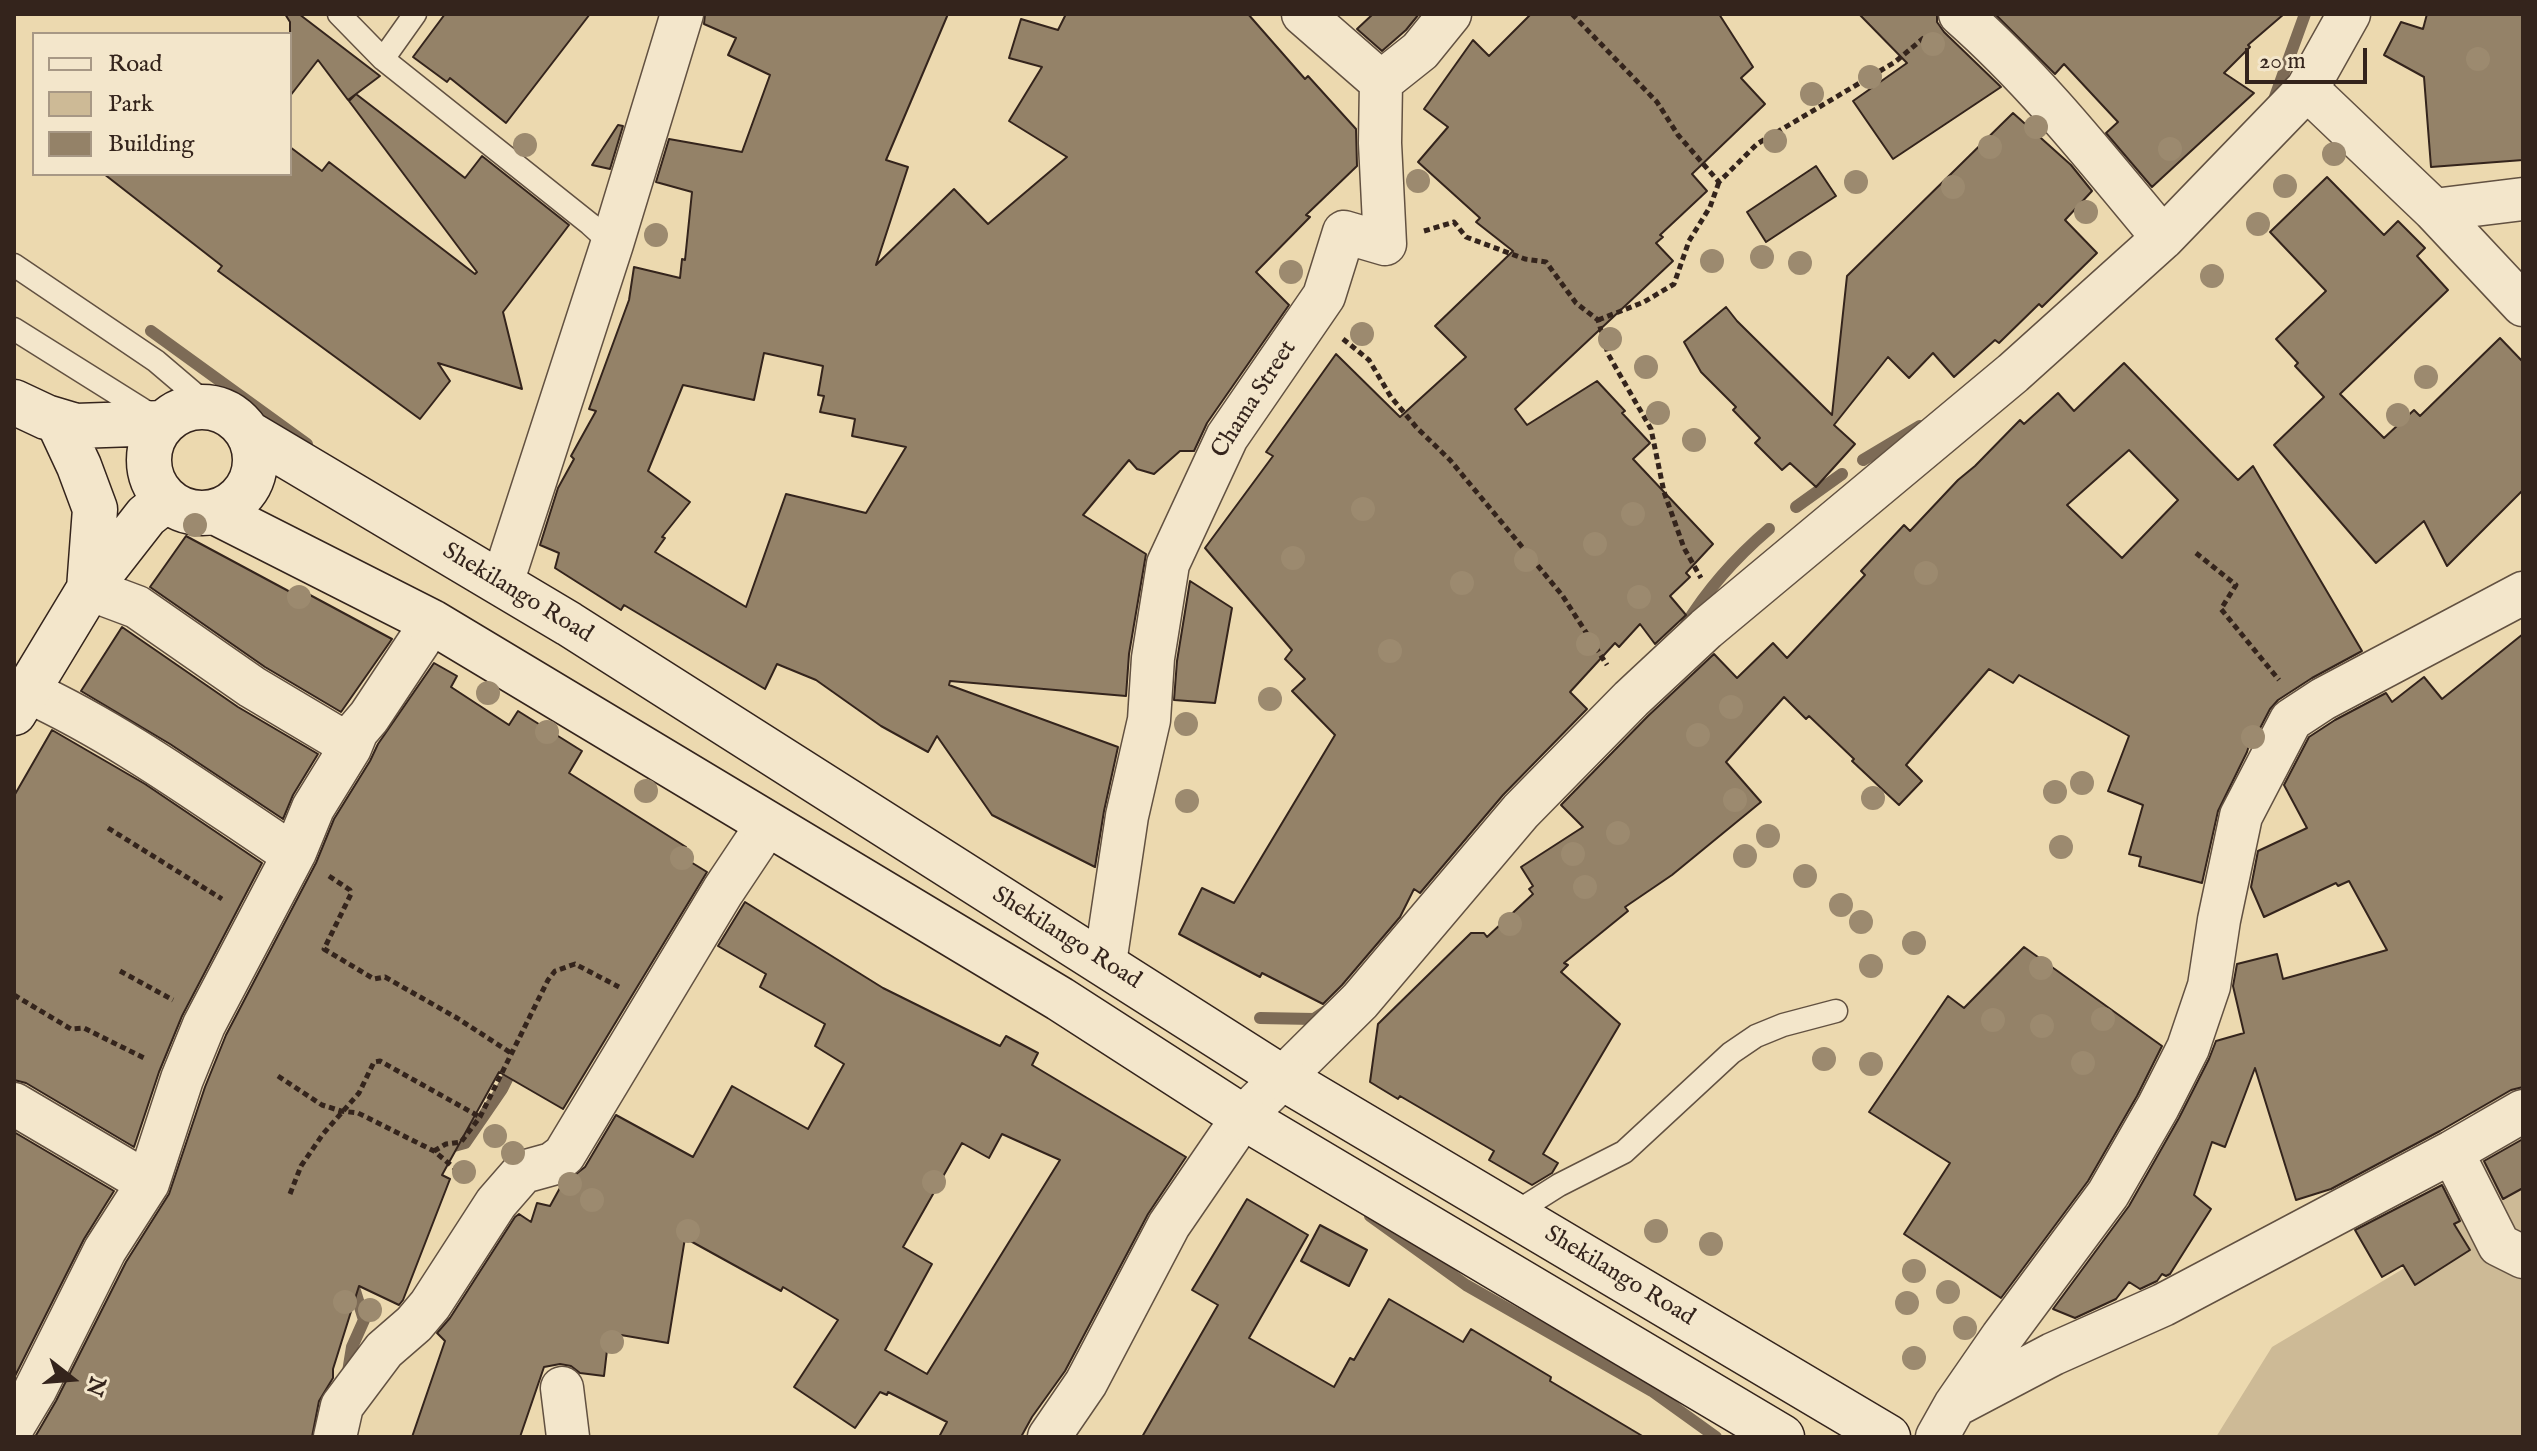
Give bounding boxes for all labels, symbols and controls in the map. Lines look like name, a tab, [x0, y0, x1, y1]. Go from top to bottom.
legend	[32, 32, 292, 176]
scale bar	[2249, 32, 2371, 82]
text: 20 m	[2259, 46, 2306, 77]
text: Road	[108, 49, 162, 80]
text: Park	[108, 89, 154, 120]
text: Building	[108, 129, 194, 160]
street label: Chama Street	[1206, 336, 1304, 464]
street label: Shekilango Road	[437, 538, 597, 650]
street label: Shekilango Road	[986, 882, 1146, 996]
street label: Shekilango Road	[1539, 1221, 1699, 1333]
north arrow	[32, 1339, 112, 1419]
text: N	[79, 1373, 111, 1399]

